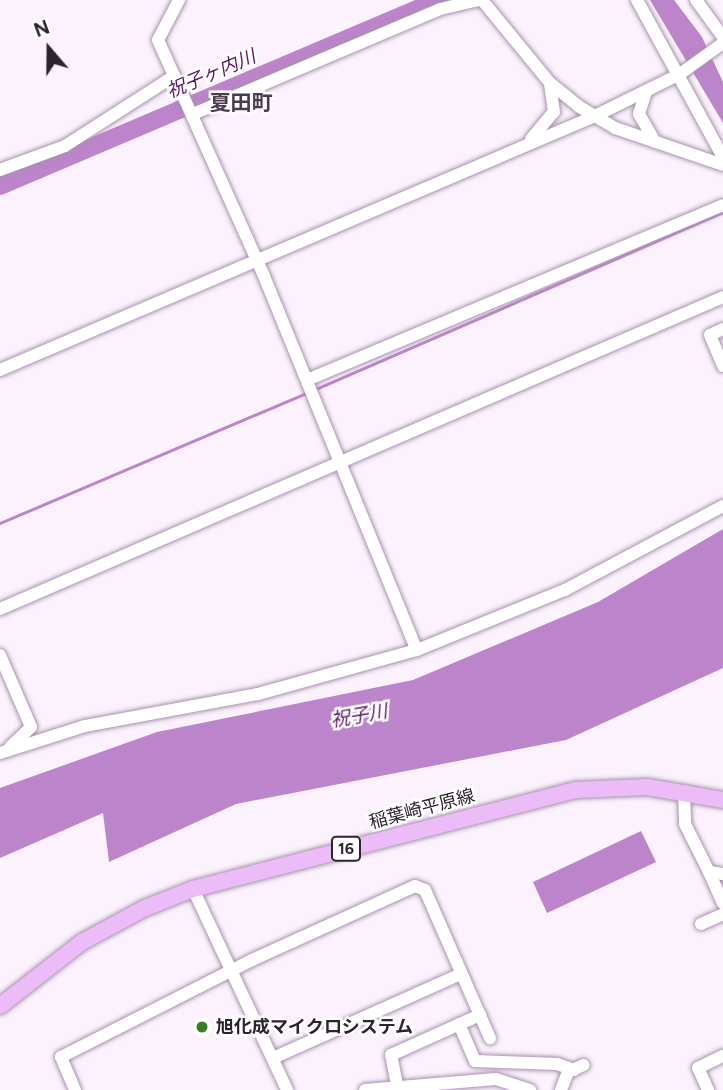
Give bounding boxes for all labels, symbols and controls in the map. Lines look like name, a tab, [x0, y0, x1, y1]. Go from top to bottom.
north arrow	[14, 14, 84, 84]
text: N	[31, 15, 52, 42]
water label: 祝子ヶ内川	[163, 45, 259, 103]
district label: 夏田町	[210, 90, 272, 116]
water label: 祝子川	[329, 700, 389, 732]
street label: 稲葉崎平原線	[367, 785, 477, 833]
road number: 16	[330, 836, 362, 862]
place label: 旭化成マイクロシステム	[216, 1016, 414, 1038]
marker: 旭化成マイクロシステム	[194, 1019, 210, 1035]

